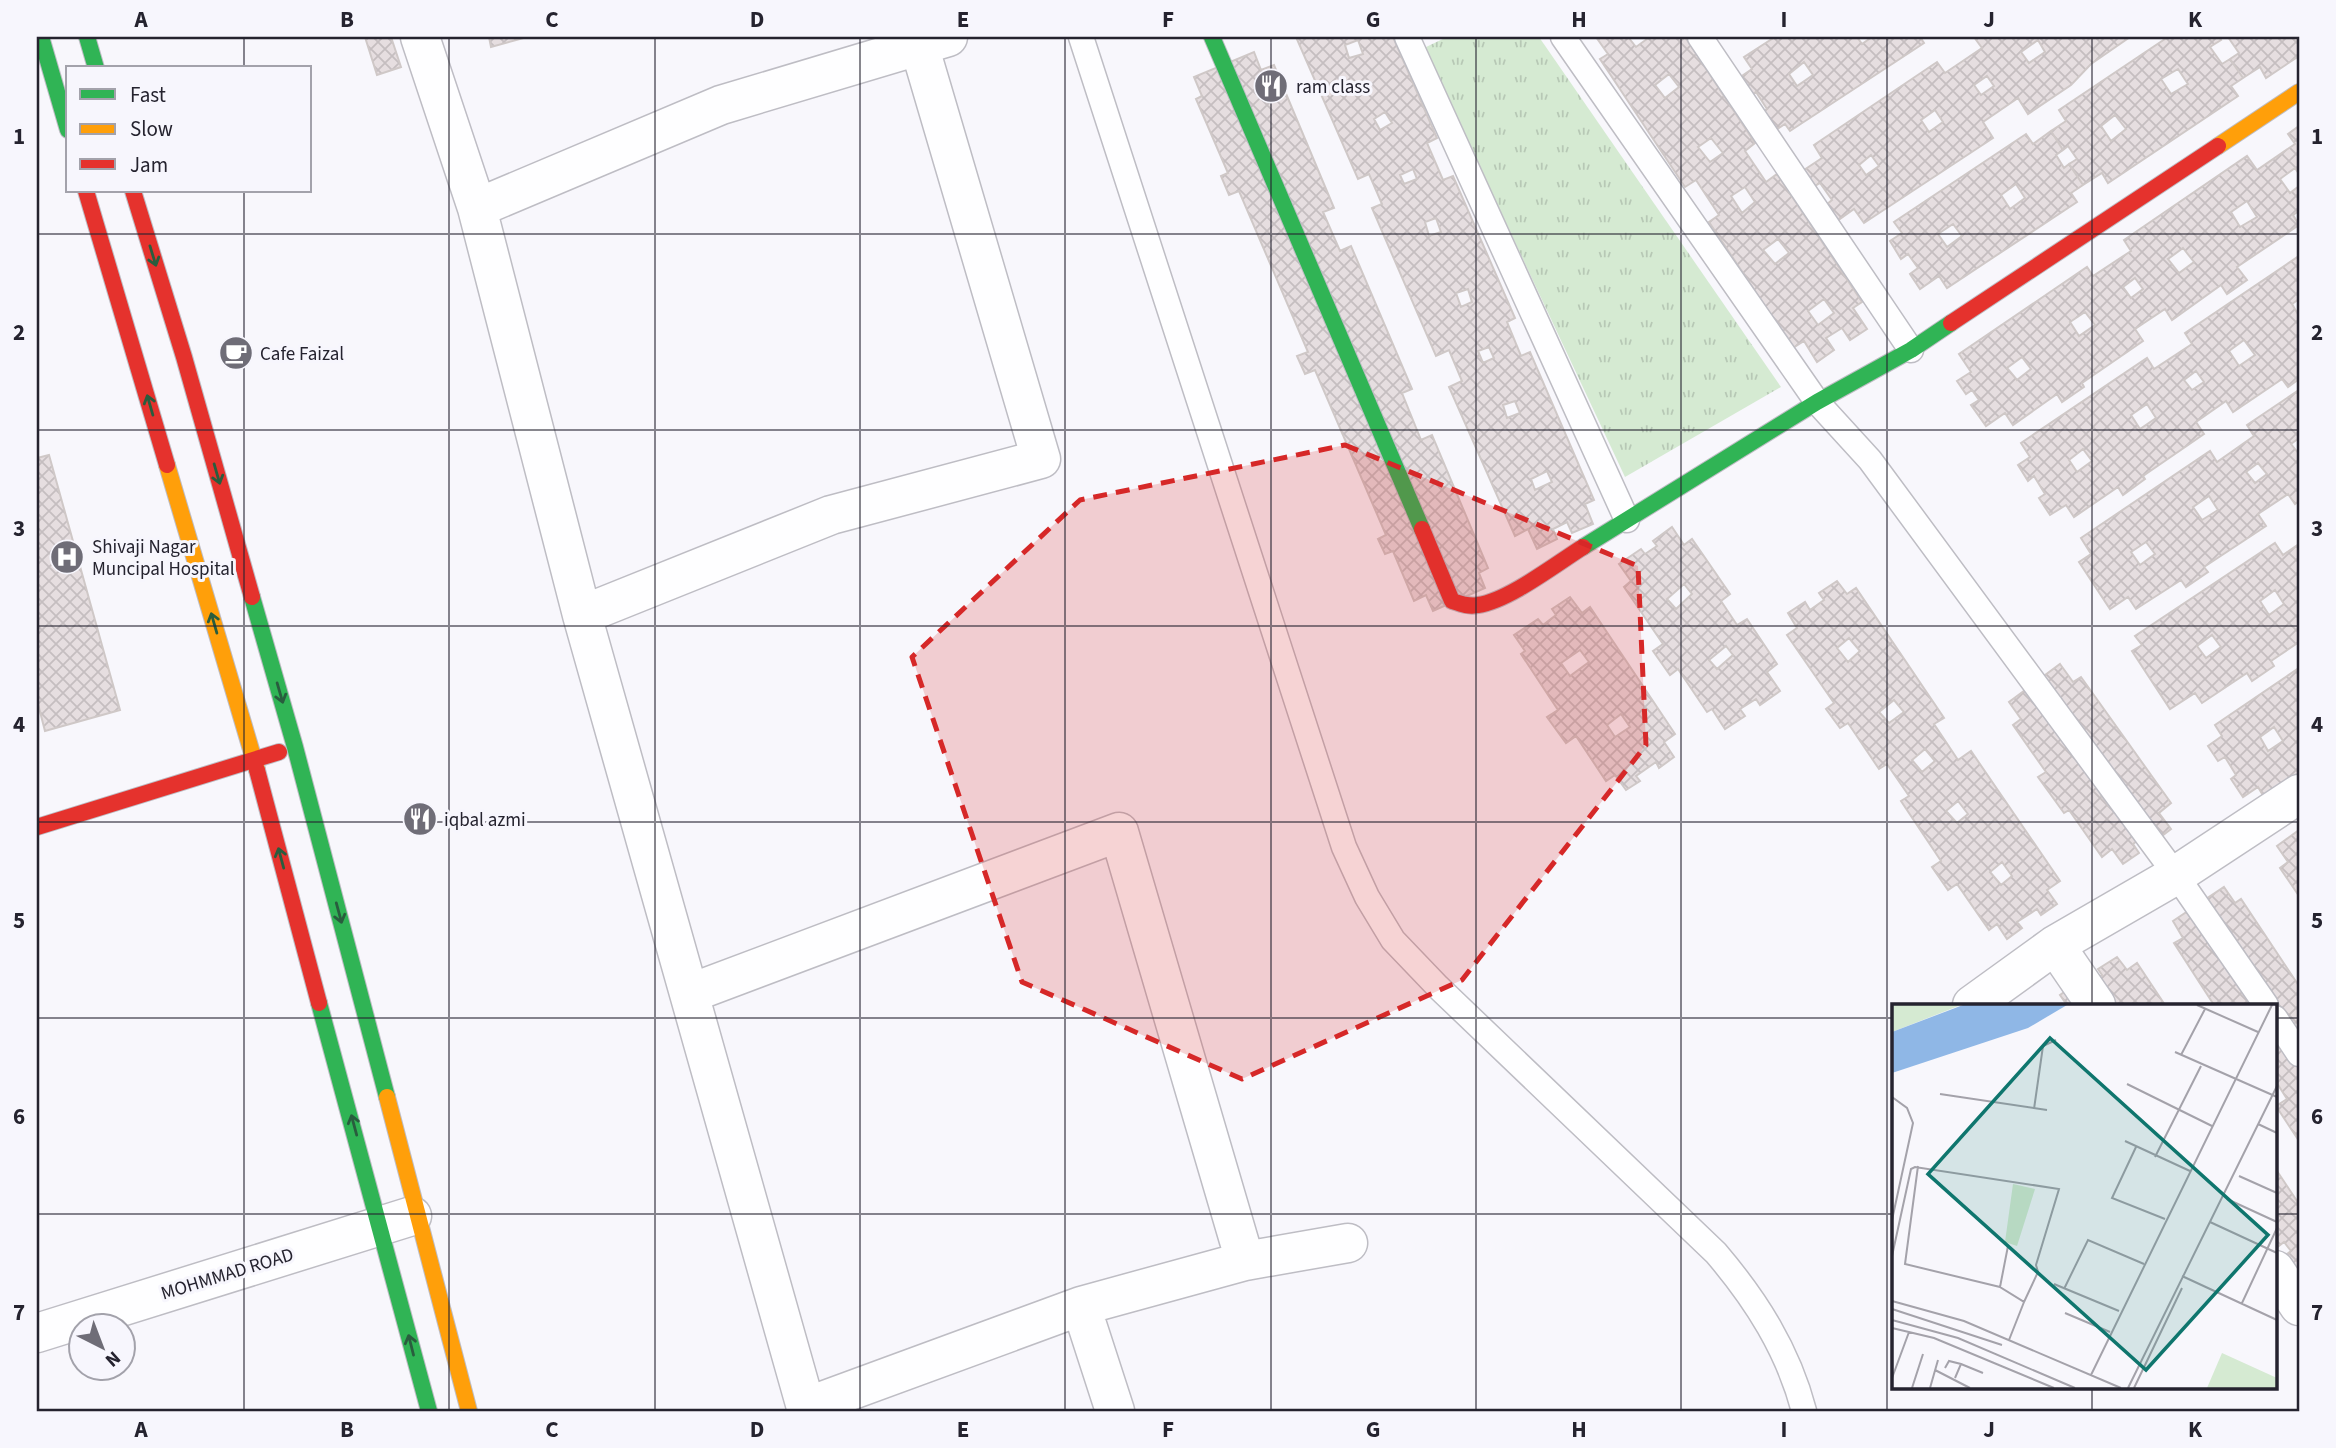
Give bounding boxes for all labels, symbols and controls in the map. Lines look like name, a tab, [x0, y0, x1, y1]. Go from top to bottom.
text: A	[133, 3, 148, 36]
text: B	[340, 3, 354, 36]
text: C	[545, 3, 559, 36]
text: D	[750, 3, 764, 36]
text: E	[957, 3, 969, 36]
text: F	[1162, 3, 1174, 36]
text: G	[1366, 3, 1380, 36]
text: H	[1571, 3, 1587, 36]
text: I	[1781, 3, 1787, 36]
text: J	[1983, 3, 1995, 36]
text: K	[2188, 3, 2203, 36]
legend	[66, 66, 312, 192]
restaurant icon: ram class	[1252, 67, 1290, 105]
place label: ram class	[1296, 74, 1370, 101]
text: Fast	[130, 80, 166, 110]
text: Slow	[130, 114, 173, 144]
text: 1	[13, 120, 25, 153]
text: 1	[2311, 120, 2323, 153]
text: Jam	[130, 150, 168, 180]
one-way arrow	[147, 245, 160, 267]
text: 2	[13, 316, 25, 349]
text: 2	[2311, 316, 2323, 349]
cafe icon: Cafe Faizal	[217, 334, 255, 372]
place label: Cafe Faizal	[260, 341, 344, 368]
one-way arrow	[142, 394, 155, 416]
one-way arrow	[211, 463, 224, 485]
text: 3	[13, 512, 25, 545]
text: 3	[2311, 512, 2323, 545]
place label: Shivaji Nagar Muncipal Hospital	[92, 534, 235, 583]
hospital icon: Shivaji Nagar Muncipal Hospital	[48, 538, 86, 576]
one-way arrow	[207, 612, 220, 634]
one-way arrow	[274, 682, 287, 704]
text: 4	[13, 708, 25, 741]
text: 4	[2311, 708, 2323, 741]
restaurant icon: iqbal azmi	[401, 800, 439, 838]
place label: iqbal azmi	[444, 807, 526, 834]
one-way arrow	[274, 847, 287, 869]
one-way arrow	[333, 901, 346, 924]
text: 5	[13, 904, 25, 937]
text: 5	[2311, 904, 2323, 937]
inset map	[1892, 1004, 2276, 1388]
text: 6	[13, 1100, 25, 1133]
text: 6	[2311, 1100, 2323, 1133]
one-way arrow	[346, 1114, 359, 1136]
street label: MOHMMAD ROAD	[158, 1241, 297, 1307]
text: 7	[13, 1296, 25, 1329]
text: 7	[2311, 1296, 2323, 1329]
north arrow	[66, 1312, 136, 1382]
one-way arrow	[404, 1334, 417, 1356]
text: N	[99, 1344, 126, 1373]
text: A	[133, 1413, 148, 1446]
text: B	[340, 1413, 354, 1446]
text: C	[545, 1413, 559, 1446]
text: D	[750, 1413, 764, 1446]
text: E	[957, 1413, 969, 1446]
text: F	[1162, 1413, 1174, 1446]
text: G	[1366, 1413, 1380, 1446]
text: H	[1571, 1413, 1587, 1446]
text: I	[1781, 1413, 1787, 1446]
text: J	[1983, 1413, 1995, 1446]
text: K	[2188, 1413, 2203, 1446]

